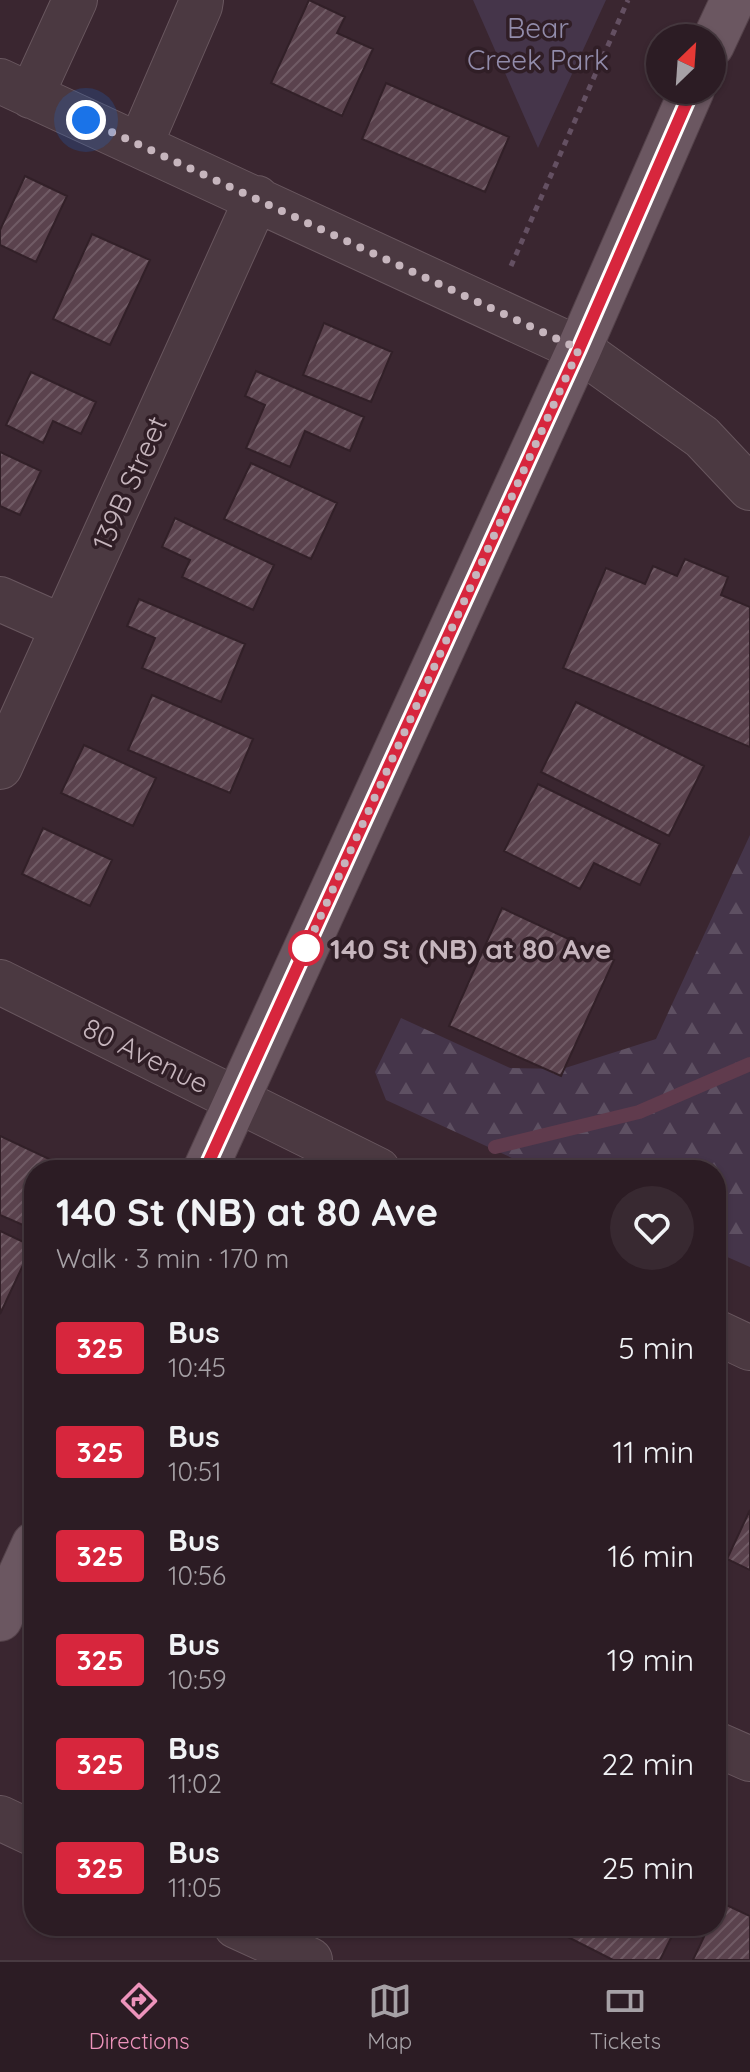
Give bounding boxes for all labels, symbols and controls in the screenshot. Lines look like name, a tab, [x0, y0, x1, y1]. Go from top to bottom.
park label: Bear Creek Park	[467, 10, 609, 77]
north arrow	[646, 24, 726, 104]
map controls	[646, 24, 726, 104]
your location	[66, 100, 106, 140]
street label: 139B Street	[84, 411, 174, 555]
marker: 140 St (NB) at 80 Ave	[289, 931, 323, 965]
place label: 140 St (NB) at 80 Ave	[330, 931, 612, 966]
street label: 80 Avenue	[78, 1010, 214, 1100]
button: heart	[610, 1186, 694, 1270]
text: 140 St (NB) at 80 Ave	[56, 1188, 438, 1236]
text: Walk · 3 min · 170 m	[56, 1242, 289, 1275]
text: Bus	[168, 1313, 220, 1351]
text: 5 min	[618, 1329, 694, 1367]
text: 325	[76, 1330, 124, 1365]
text: 10:45	[168, 1351, 226, 1384]
text: Bus	[168, 1417, 220, 1455]
text: 11 min	[612, 1433, 694, 1471]
text: 325	[76, 1434, 124, 1469]
text: 10:51	[168, 1455, 222, 1488]
text: Bus	[168, 1521, 220, 1559]
text: 16 min	[607, 1537, 694, 1575]
text: 325	[76, 1538, 124, 1573]
text: 10:56	[168, 1559, 226, 1592]
text: Bus	[168, 1625, 220, 1663]
text: 19 min	[607, 1641, 694, 1679]
text: 325	[76, 1642, 124, 1677]
text: 10:59	[168, 1663, 227, 1696]
text: Bus	[168, 1729, 220, 1767]
text: 22 min	[601, 1745, 694, 1783]
text: 325	[76, 1746, 124, 1781]
text: 11:02	[168, 1767, 222, 1800]
text: Bus	[168, 1833, 220, 1871]
text: 25 min	[602, 1849, 694, 1887]
text: 325	[76, 1850, 124, 1885]
text: 11:05	[168, 1871, 222, 1904]
tab: Directions	[89, 1979, 190, 2055]
tab: Map	[367, 1979, 412, 2055]
tab: Tickets	[590, 1979, 661, 2055]

